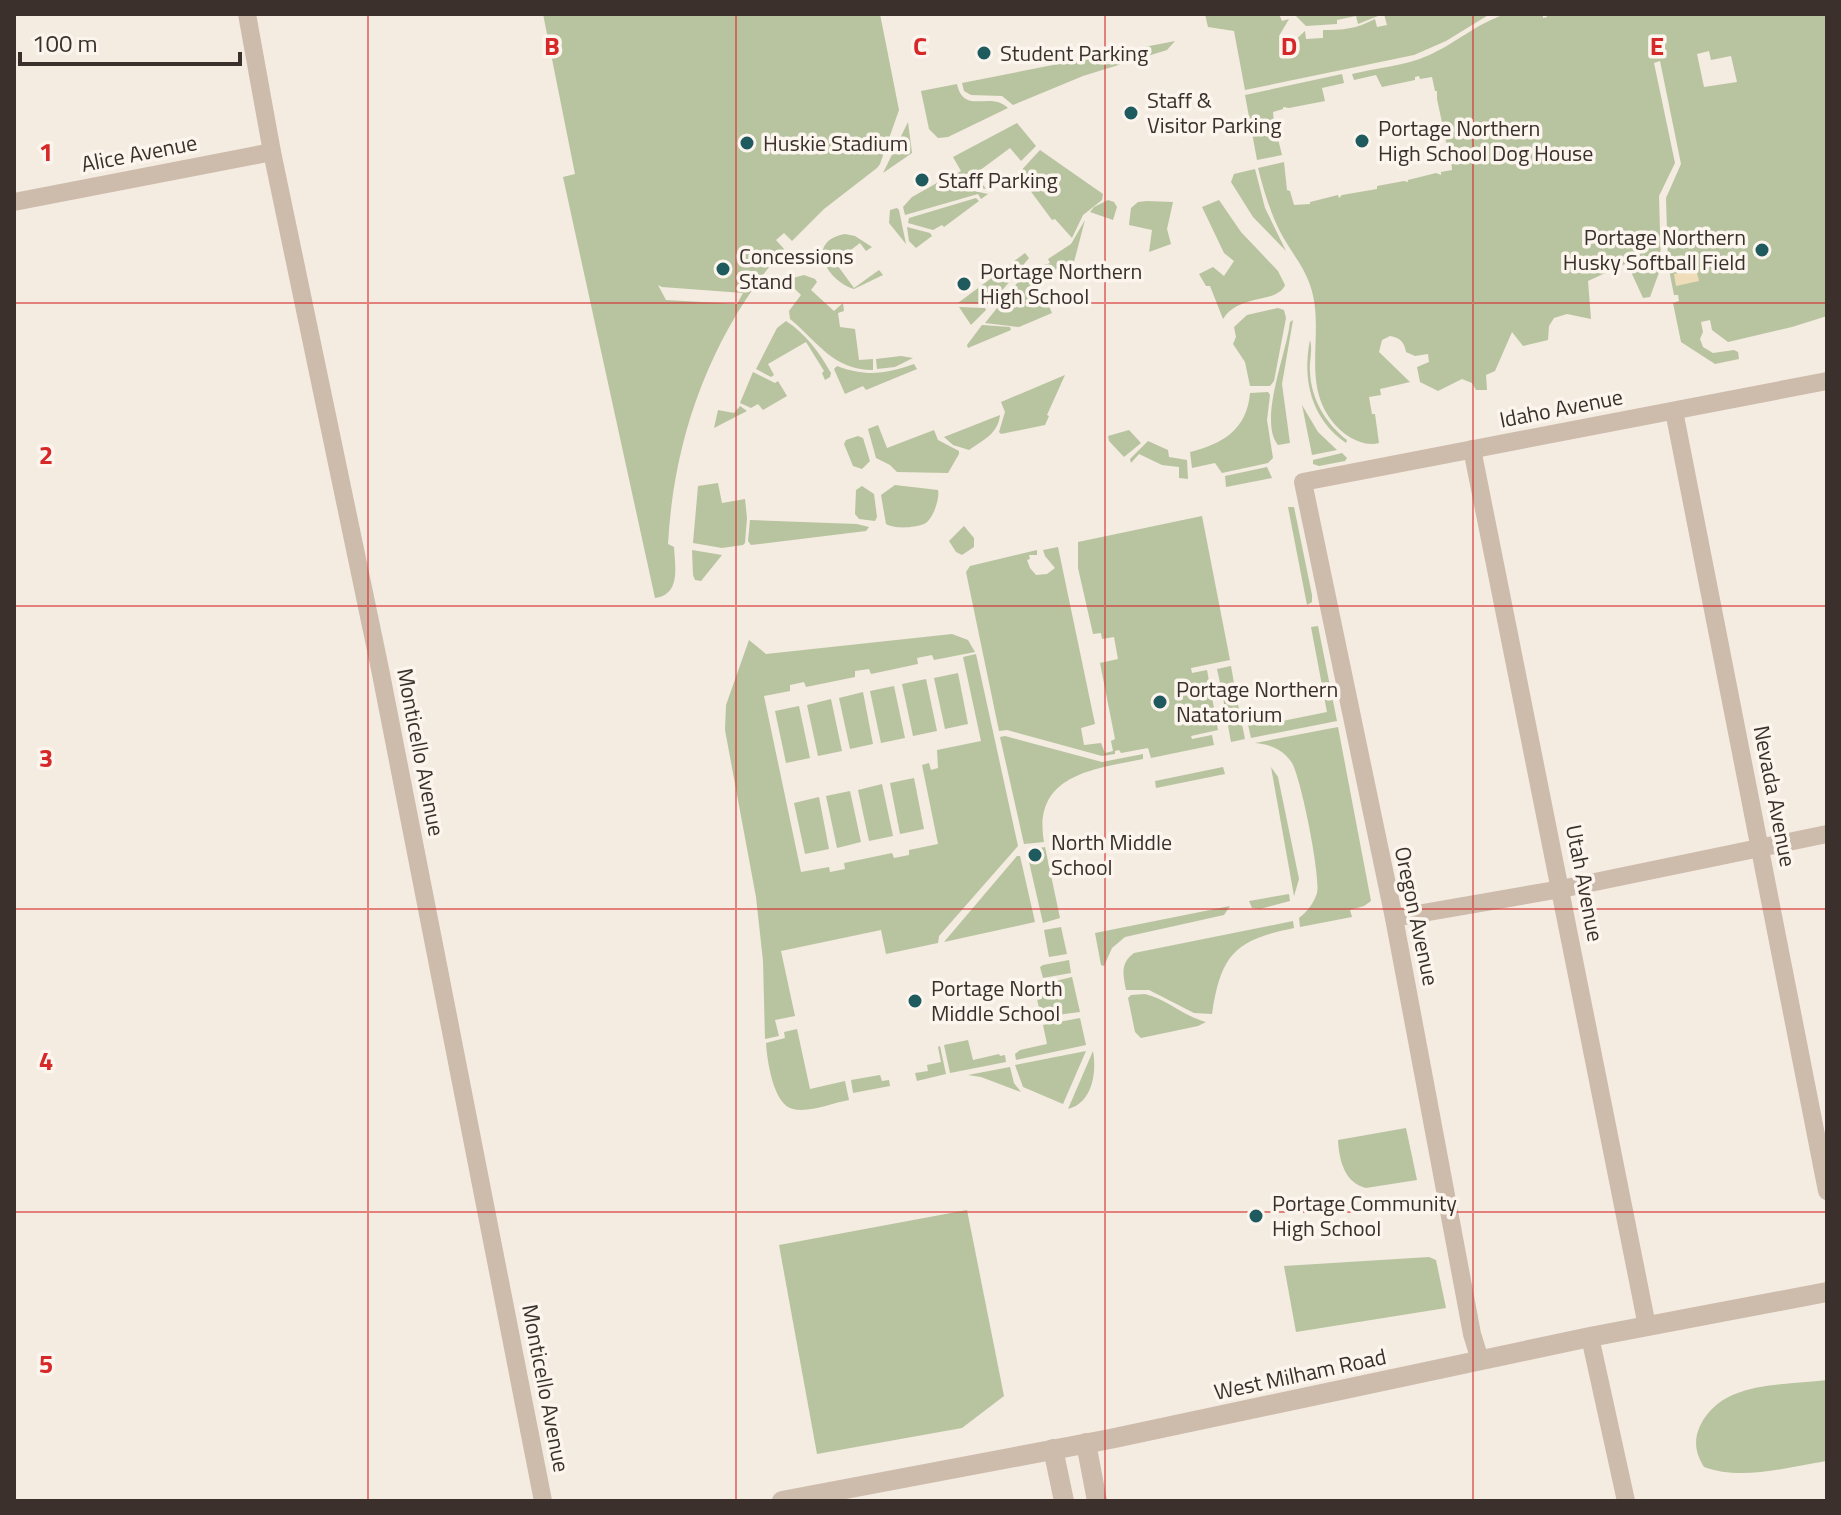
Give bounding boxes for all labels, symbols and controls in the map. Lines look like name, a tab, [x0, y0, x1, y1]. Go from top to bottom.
scale bar	[20, 16, 240, 66]
text: 100 m	[32, 25, 98, 61]
text: B	[544, 26, 560, 65]
text: C	[913, 26, 927, 65]
text: D	[1281, 26, 1297, 65]
text: E	[1650, 26, 1664, 65]
place label: Student Parking	[1000, 36, 1148, 70]
marker: Student Parking	[975, 44, 993, 62]
place label: Staff & Visitor Parking	[1147, 83, 1282, 142]
marker: Staff & Visitor Parking	[1122, 104, 1140, 122]
place label: Portage Northern High School Dog House	[1378, 111, 1593, 170]
street label: Alice Avenue	[78, 125, 200, 181]
place label: Huskie Stadium	[763, 126, 908, 160]
text: 1	[39, 132, 53, 171]
marker: Portage Northern High School Dog House	[1353, 132, 1371, 150]
marker: Huskie Stadium	[738, 134, 756, 152]
place label: Staff Parking	[938, 163, 1058, 197]
marker: Staff Parking	[913, 171, 931, 189]
place label: Portage Northern Husky Softball Field	[1563, 220, 1746, 279]
place label: Concessions Stand	[739, 239, 854, 298]
marker: Portage Northern Husky Softball Field	[1753, 241, 1771, 259]
place label: Portage Northern High School	[980, 254, 1142, 313]
marker: Concessions Stand	[714, 260, 732, 278]
marker: Portage Northern High School	[955, 275, 973, 293]
street label: Idaho Avenue	[1496, 379, 1626, 437]
text: 2	[39, 435, 53, 474]
street label: Monticello Avenue	[388, 665, 454, 839]
place label: Portage Northern Natatorium	[1176, 672, 1338, 731]
marker: Portage Northern Natatorium	[1151, 693, 1169, 711]
street label: Nevada Avenue	[1745, 722, 1805, 870]
text: 3	[39, 738, 53, 777]
street label: Utah Avenue	[1557, 822, 1613, 944]
place label: North Middle School	[1051, 825, 1172, 884]
street label: Oregon Avenue	[1386, 843, 1448, 989]
marker: North Middle School	[1026, 846, 1044, 864]
place label: Portage North Middle School	[931, 971, 1063, 1030]
marker: Portage North Middle School	[906, 992, 924, 1010]
text: 4	[39, 1041, 53, 1080]
place label: Portage Community High School	[1272, 1186, 1457, 1245]
marker: Portage Community High School	[1247, 1207, 1265, 1225]
street label: Monticello Avenue	[513, 1301, 579, 1475]
street label: West Milham Road	[1211, 1339, 1389, 1409]
text: 5	[39, 1344, 53, 1383]

